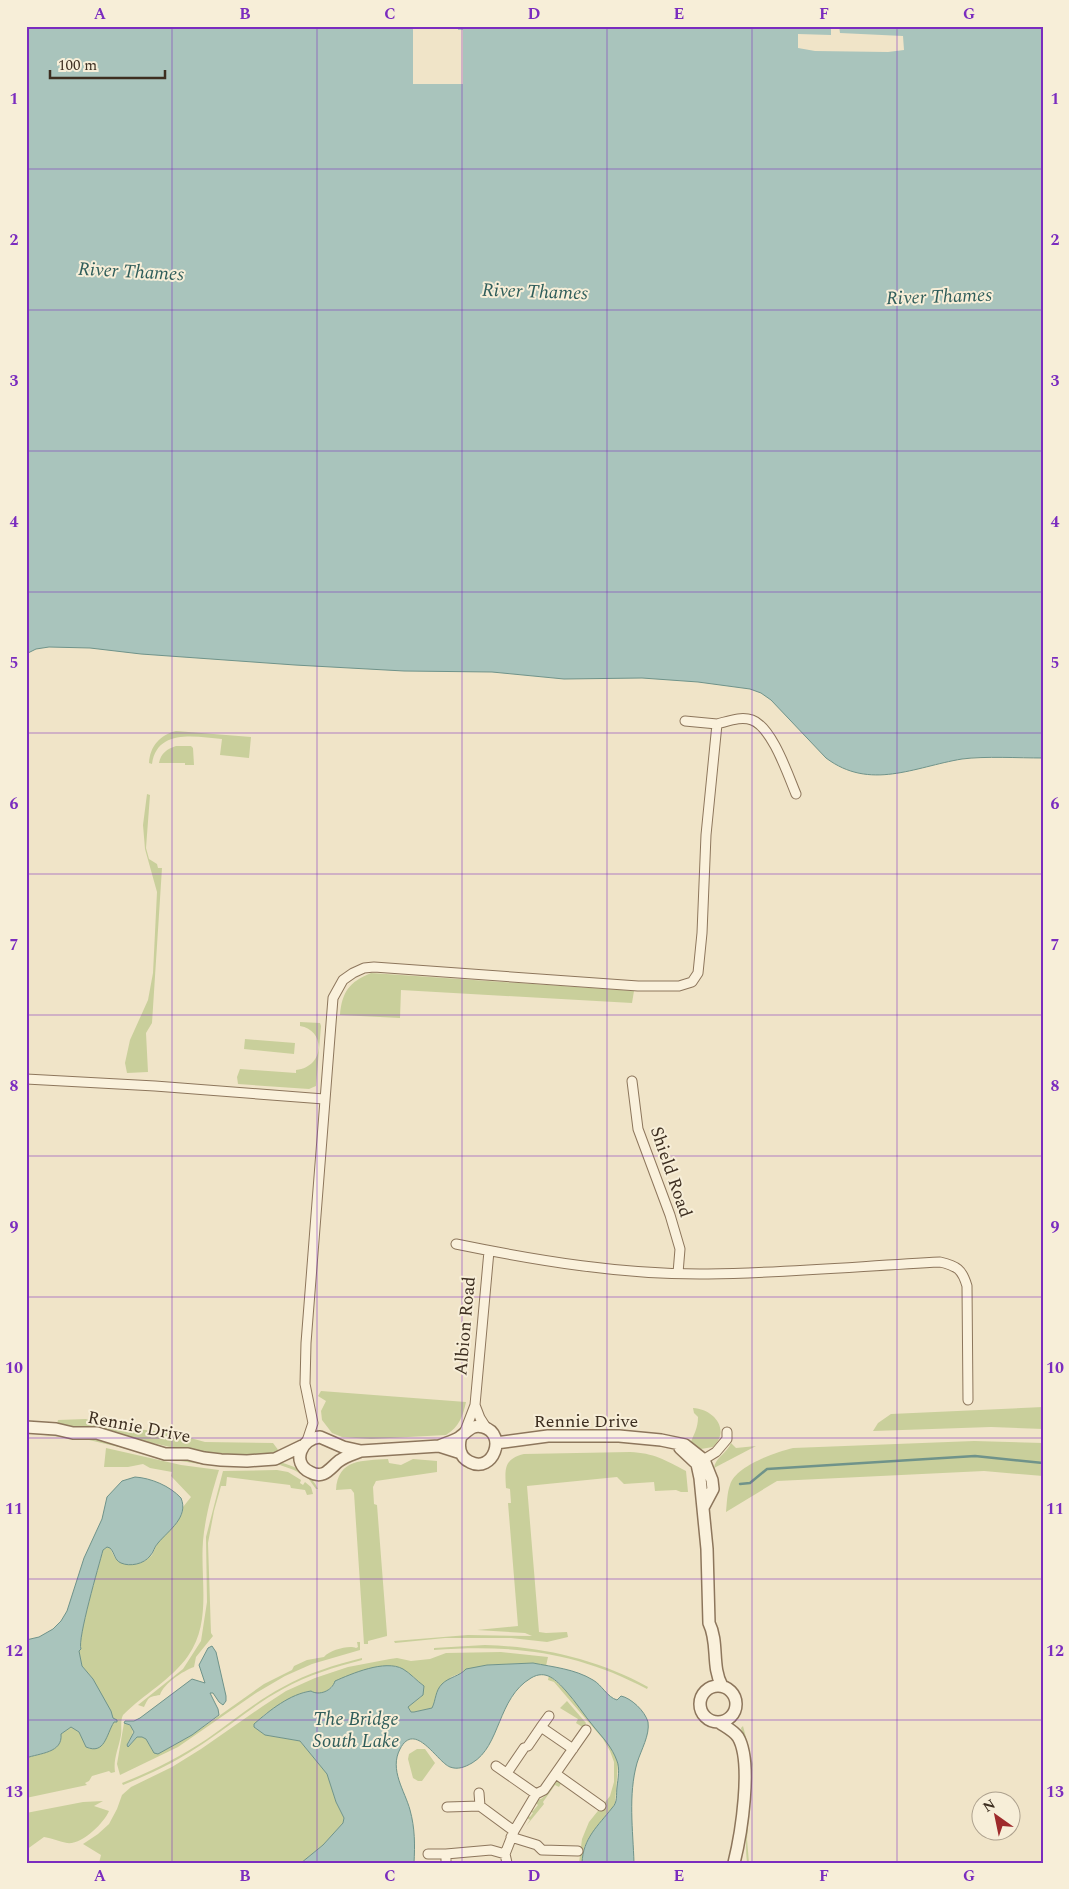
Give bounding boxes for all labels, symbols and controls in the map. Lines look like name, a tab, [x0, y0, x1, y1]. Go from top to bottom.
text: A	[94, 2, 107, 26]
text: B	[239, 2, 251, 26]
text: C	[384, 2, 396, 26]
text: D	[528, 2, 541, 26]
text: E	[674, 2, 684, 26]
text: F	[819, 2, 829, 26]
text: G	[963, 2, 975, 26]
scale bar	[50, 48, 165, 80]
text: 100 m	[58, 54, 97, 77]
text: 1	[10, 87, 18, 111]
text: 1	[1051, 87, 1059, 111]
text: 2	[10, 228, 19, 252]
text: 2	[1051, 228, 1060, 252]
water label: River Thames	[77, 255, 185, 289]
water label: River Thames	[481, 276, 589, 308]
water label: River Thames	[885, 281, 993, 313]
text: 3	[10, 369, 19, 393]
text: 3	[1051, 369, 1060, 393]
text: 4	[10, 510, 19, 534]
text: 4	[1051, 510, 1060, 534]
text: 5	[10, 651, 18, 675]
text: 5	[1051, 651, 1059, 675]
text: 6	[10, 792, 19, 816]
text: 6	[1051, 792, 1060, 816]
text: 7	[10, 933, 19, 957]
text: 7	[1051, 933, 1060, 957]
text: 8	[10, 1074, 19, 1098]
text: 8	[1051, 1074, 1060, 1098]
street label: Shield Road	[643, 1123, 699, 1221]
text: 9	[10, 1215, 19, 1239]
text: 9	[1051, 1215, 1060, 1239]
street label: Albion Road	[447, 1275, 483, 1377]
text: 10	[5, 1356, 23, 1380]
text: 10	[1046, 1356, 1064, 1380]
street label: Rennie Drive	[85, 1404, 193, 1450]
street label: Rennie Drive	[534, 1408, 638, 1435]
text: 11	[5, 1497, 23, 1521]
text: 11	[1046, 1497, 1064, 1521]
text: 12	[5, 1639, 23, 1663]
text: 12	[1046, 1639, 1064, 1663]
water label: The Bridge South Lake	[313, 1705, 399, 1756]
text: 13	[5, 1780, 23, 1804]
text: 13	[1046, 1780, 1064, 1804]
north arrow	[972, 1792, 1022, 1842]
text: N	[979, 1794, 1000, 1817]
text: A	[94, 1864, 107, 1888]
text: B	[239, 1864, 251, 1888]
text: C	[384, 1864, 396, 1888]
text: D	[528, 1864, 541, 1888]
text: E	[674, 1864, 684, 1888]
text: F	[819, 1864, 829, 1888]
text: G	[963, 1864, 975, 1888]

